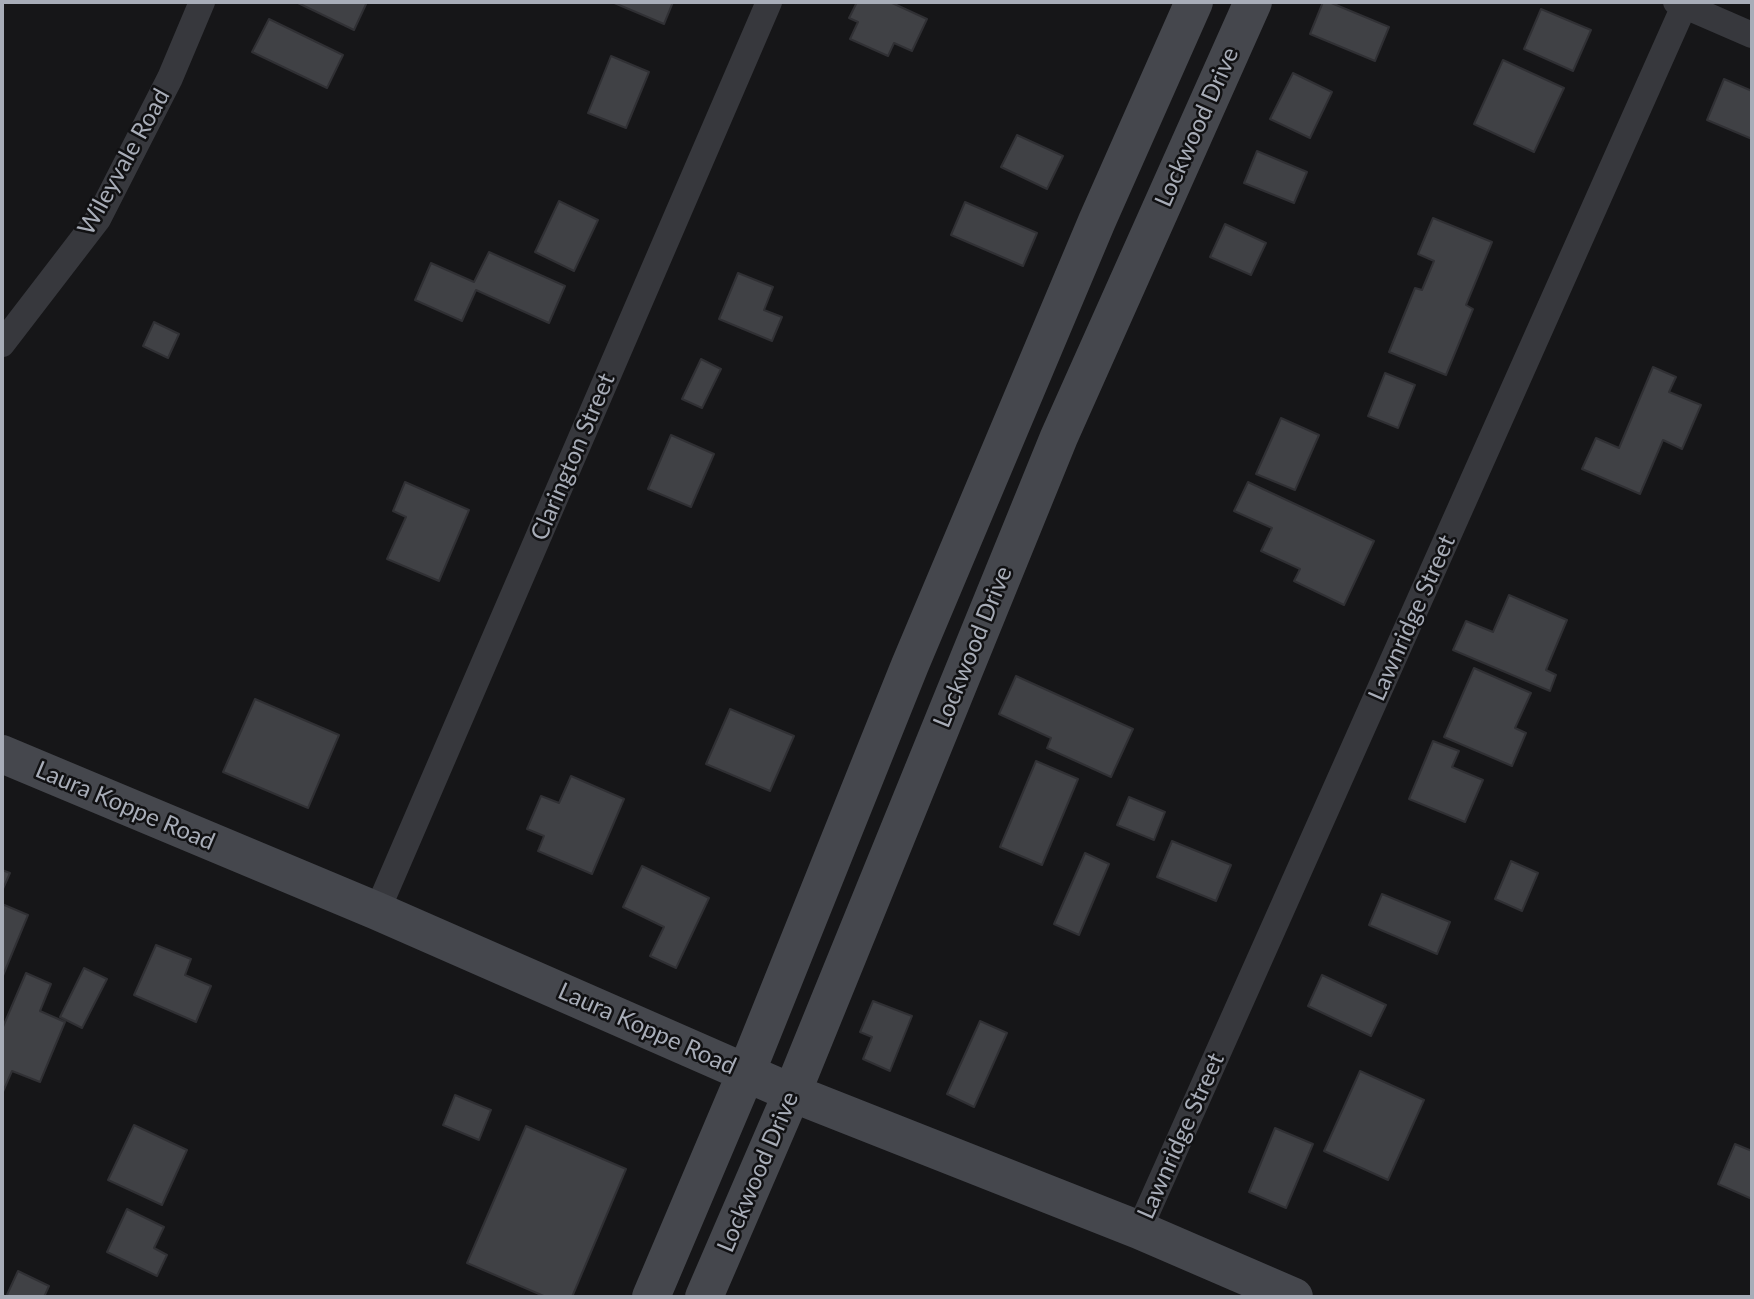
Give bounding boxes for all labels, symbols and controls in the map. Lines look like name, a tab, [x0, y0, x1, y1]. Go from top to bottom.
street label: Lockwood Drive	[1149, 43, 1245, 211]
street label: Wileyvale Road	[72, 84, 176, 240]
street label: Clarington Street	[525, 369, 621, 545]
street label: Lawnridge Street	[1363, 531, 1461, 705]
street label: Lockwood Drive	[928, 562, 1018, 732]
street label: Laura Koppe Road	[31, 755, 219, 857]
street label: Laura Koppe Road	[554, 977, 740, 1081]
street label: Lawnridge Street	[1132, 1049, 1230, 1223]
street label: Lockwood Drive	[711, 1087, 805, 1257]

